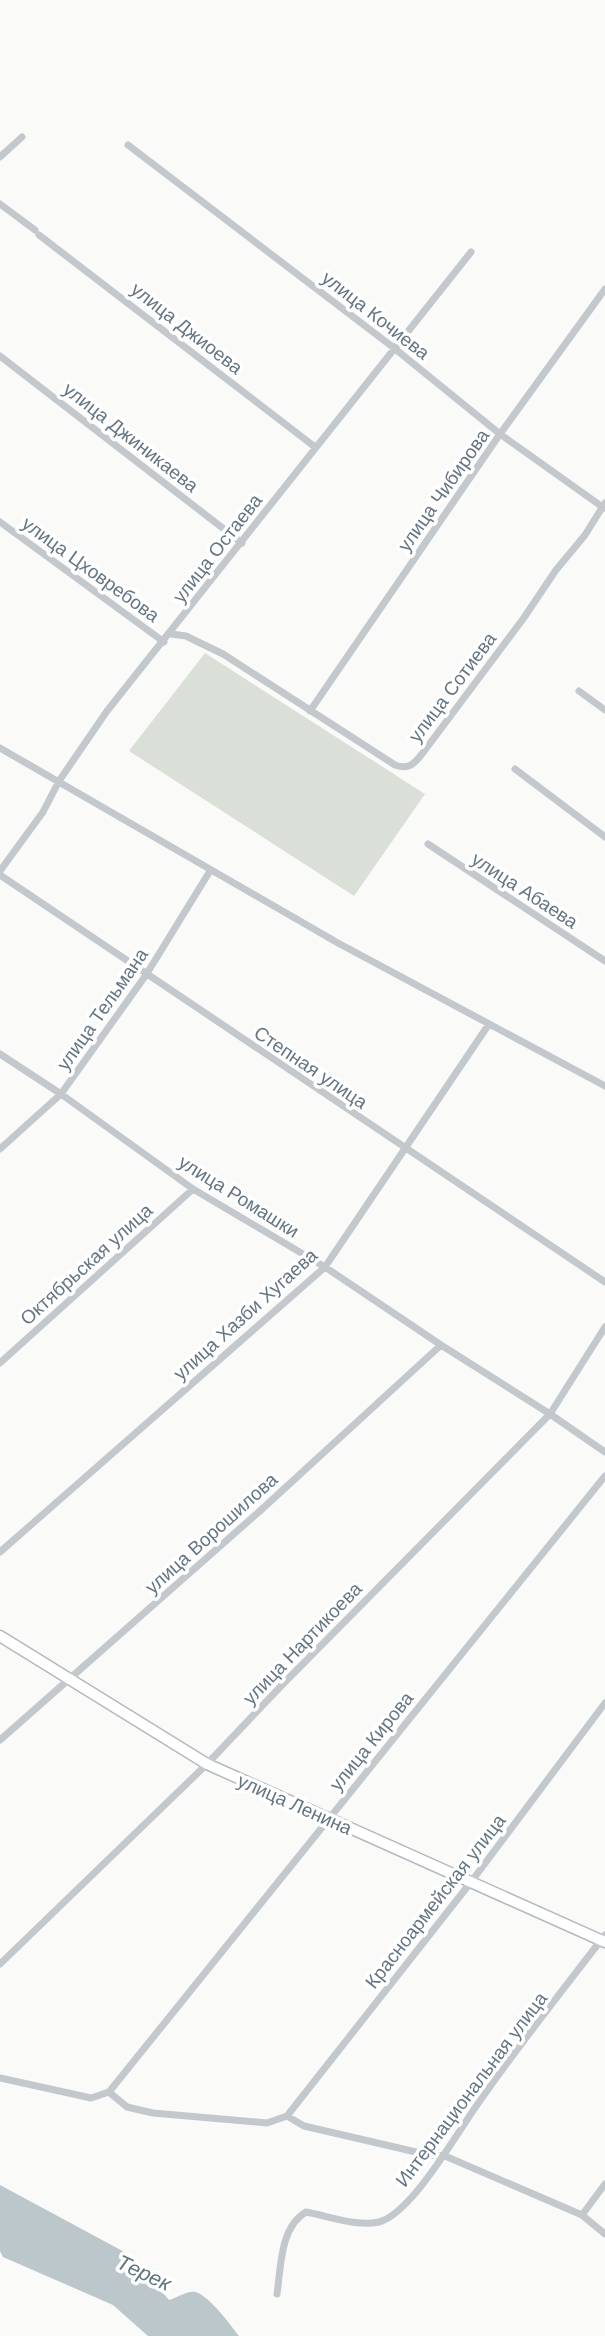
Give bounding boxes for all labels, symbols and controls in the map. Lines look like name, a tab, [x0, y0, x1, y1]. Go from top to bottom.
street label: улица Кочиева	[318, 267, 434, 364]
street label: улица Джиоева	[127, 278, 247, 379]
street label: улица Джиникаева	[59, 378, 203, 497]
street label: улица Чибирова	[394, 425, 494, 555]
street label: улица Остаева	[169, 490, 267, 607]
street label: улица Цховребова	[18, 513, 164, 626]
street label: улица Сотиева	[404, 628, 501, 746]
street label: улица Абаева	[468, 848, 582, 933]
street label: улица Тельмана	[53, 944, 152, 1074]
street label: Степная улица	[250, 1022, 372, 1113]
street label: улица Ромашки	[175, 1151, 303, 1242]
street label: Октябрьская улица	[16, 1199, 157, 1329]
street label: улица Хазби Хугаева	[169, 1244, 322, 1384]
street label: улица Ворошилова	[141, 1468, 282, 1598]
street label: улица Нартикоева	[239, 1578, 366, 1709]
street label: улица Кирова	[325, 1687, 418, 1795]
street label: улица Ленина	[234, 1770, 356, 1839]
street label: Красноармейская улица	[361, 1810, 510, 1992]
street label: Интернациональная улица	[391, 1988, 552, 2191]
water label: Терек	[113, 2250, 176, 2295]

